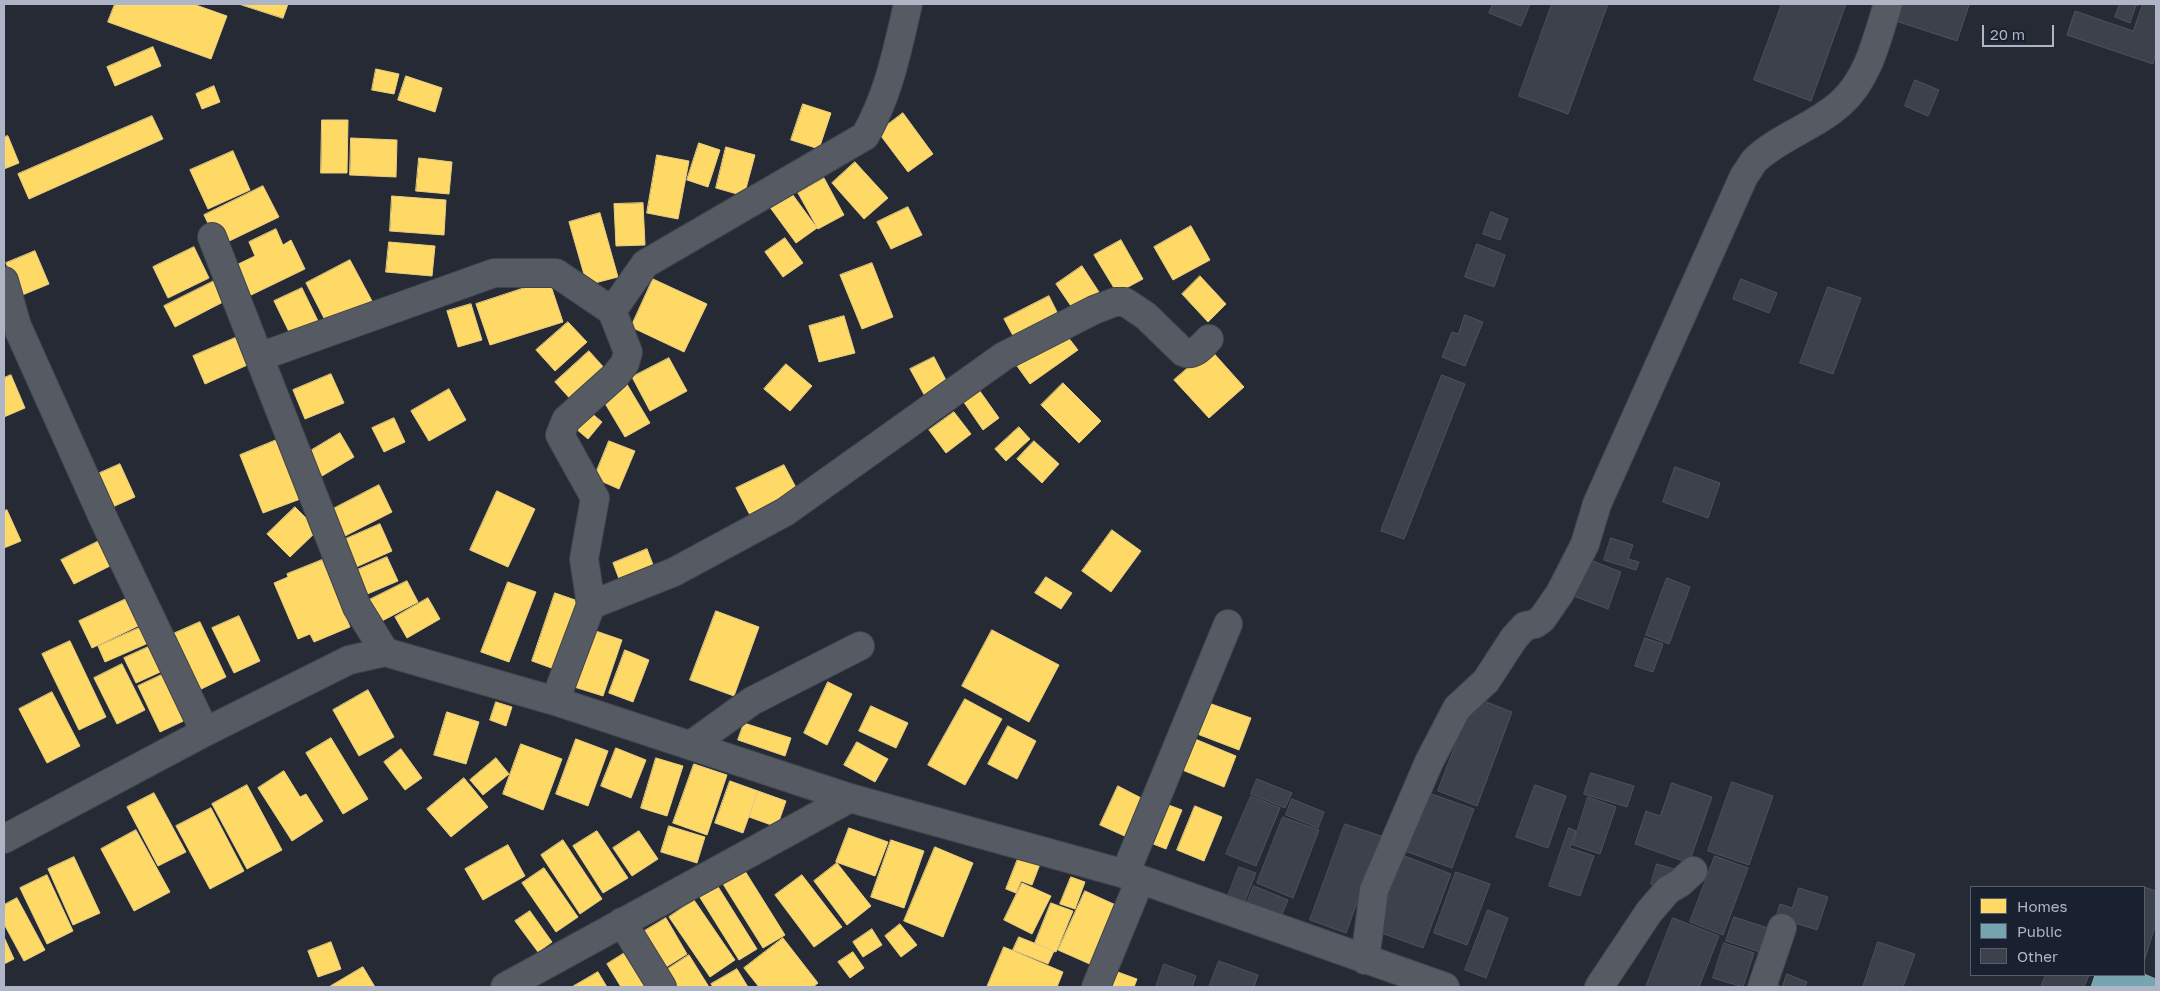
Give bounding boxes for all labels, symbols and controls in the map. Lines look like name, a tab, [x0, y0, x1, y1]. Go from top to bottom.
scale bar	[1985, 15, 2058, 47]
text: 20 m	[1990, 25, 2025, 43]
legend	[1970, 886, 2145, 976]
text: Homes	[2017, 897, 2067, 915]
text: Public	[2017, 922, 2062, 940]
text: Other	[2017, 947, 2058, 965]

